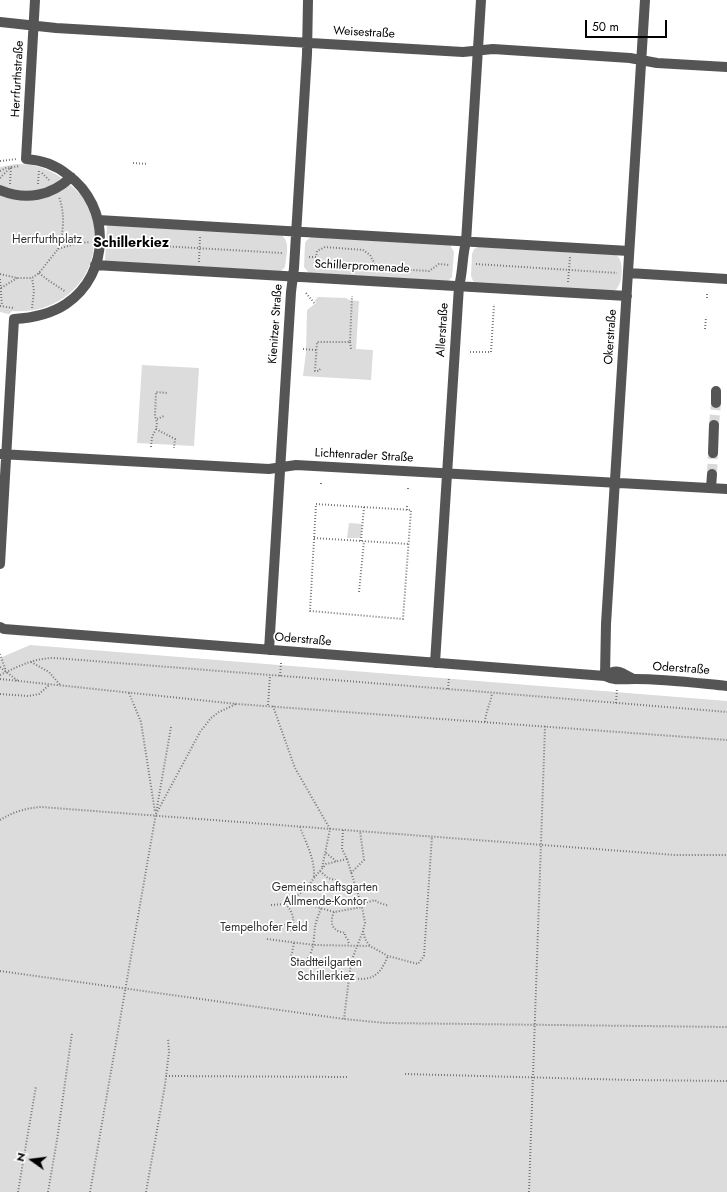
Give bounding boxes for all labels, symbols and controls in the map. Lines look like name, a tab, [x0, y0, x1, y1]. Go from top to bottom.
scale bar	[587, 12, 669, 38]
text: 50 m	[592, 18, 619, 36]
street label: Weisestraße	[333, 24, 395, 42]
street label: Herrfurthstraße	[9, 40, 27, 118]
park label: Herrfurthplatz	[12, 233, 82, 247]
district label: Schillerkiez	[93, 236, 169, 252]
street label: Schillerpromenade	[314, 257, 410, 277]
street label: Kienitzer Straße	[266, 284, 286, 364]
street label: Allerstraße	[434, 302, 452, 358]
street label: Okerstraße	[602, 309, 620, 365]
street label: Lichtenrader Straße	[314, 446, 414, 466]
street label: Oderstraße	[274, 630, 332, 650]
street label: Oderstraße	[652, 660, 710, 678]
park label: Gemeinschaftsgarten Allmende-Kontor	[272, 881, 378, 909]
park label: Tempelhofer Feld	[220, 921, 308, 935]
park label: Stadtteilgarten Schillerkiez	[290, 956, 362, 984]
north arrow	[12, 1140, 52, 1180]
text: N	[12, 1151, 29, 1163]

